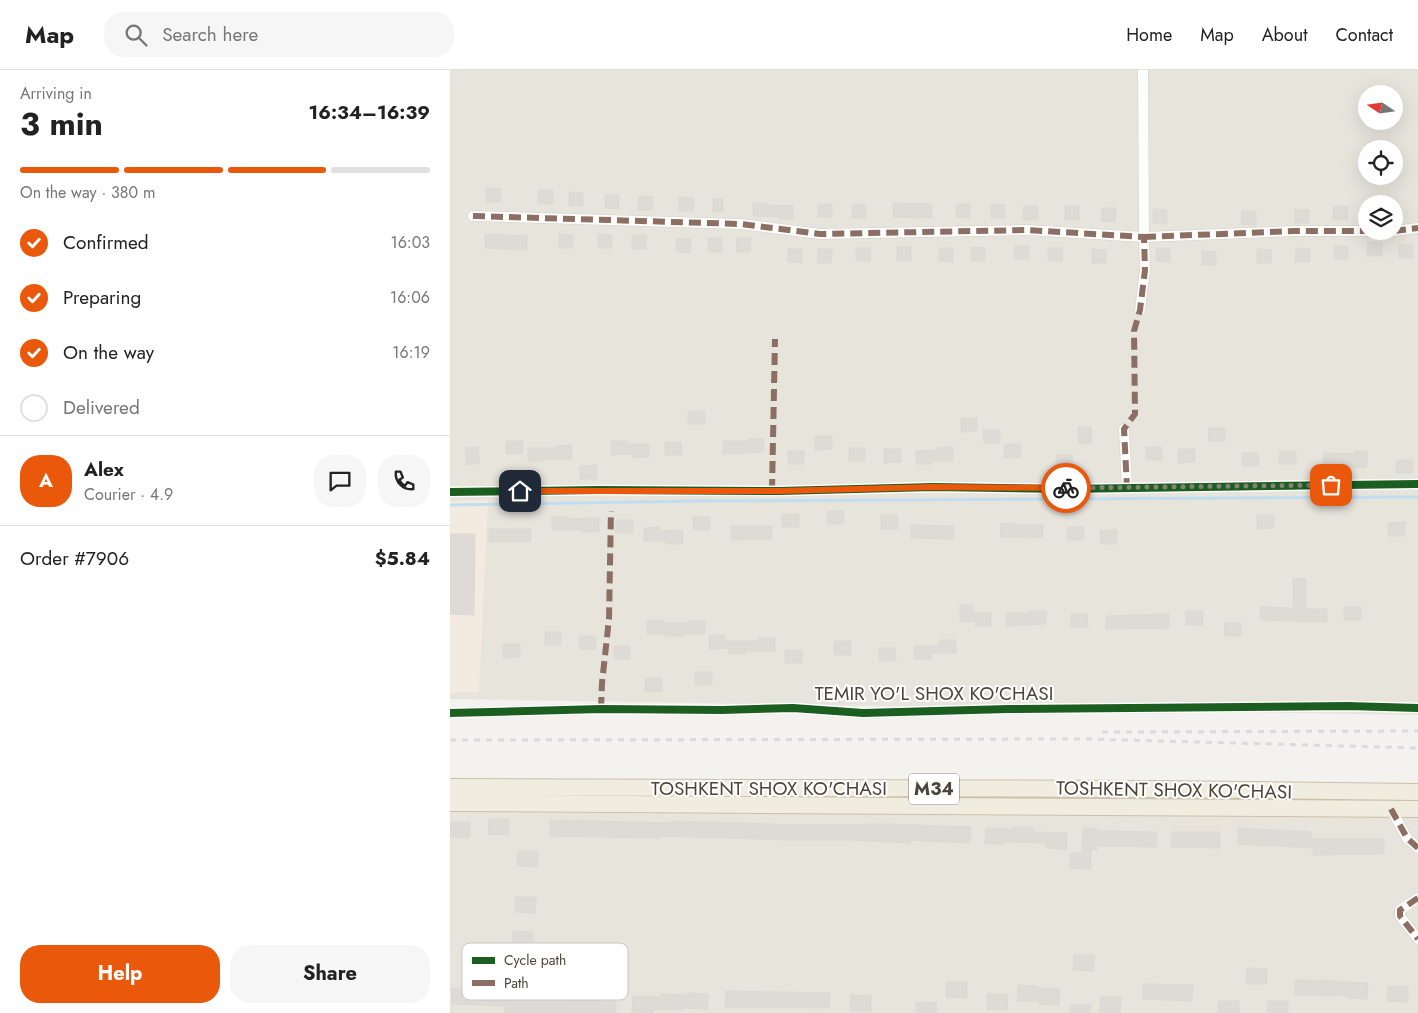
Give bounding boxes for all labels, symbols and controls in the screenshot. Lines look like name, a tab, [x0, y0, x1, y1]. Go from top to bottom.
search box	[104, 12, 454, 57]
text: Map	[25, 17, 74, 52]
icon: search	[122, 21, 150, 49]
text: Search here	[162, 21, 258, 48]
text: Home	[1126, 22, 1172, 48]
text: Map	[1200, 22, 1234, 48]
text: About	[1262, 22, 1307, 48]
text: Contact	[1335, 22, 1393, 48]
text: Arriving in	[20, 82, 92, 105]
north arrow	[1358, 85, 1402, 130]
map controls	[1358, 85, 1403, 240]
text: 16:34–16:39	[309, 99, 430, 126]
text: 3 min	[20, 101, 103, 147]
button: locate	[1358, 140, 1403, 185]
text: On the way · 380 m	[20, 181, 155, 204]
button: layers	[1358, 195, 1403, 240]
icon: check	[20, 229, 48, 257]
text: Confirmed	[63, 229, 149, 256]
text: 16:03	[390, 231, 430, 254]
icon: check	[20, 284, 48, 312]
text: Preparing	[63, 284, 141, 311]
text: 16:06	[390, 286, 430, 309]
icon: check	[20, 339, 48, 367]
text: On the way	[63, 339, 154, 366]
text: 16:19	[392, 341, 430, 364]
text: Delivered	[63, 394, 140, 421]
button: chat	[314, 455, 366, 507]
button: phone	[378, 455, 430, 507]
text: Alex	[84, 456, 124, 483]
courier	[1041, 463, 1091, 513]
pin	[1310, 464, 1352, 506]
text: A	[39, 467, 53, 494]
pin	[499, 470, 541, 512]
icon: bag	[1317, 471, 1345, 499]
icon: bike	[1052, 474, 1080, 502]
icon: home	[506, 477, 534, 505]
text: Courier · 4.9	[84, 483, 173, 506]
text: Order #7906	[20, 545, 129, 572]
text: $5.84	[375, 545, 430, 572]
street label: TEMIR YO'L SHOX KO'CHASI	[815, 680, 1053, 707]
road number: M34	[909, 774, 959, 804]
street label: TOSHKENT SHOX KO'CHASI	[1056, 774, 1292, 806]
street label: TOSHKENT SHOX KO'CHASI	[651, 775, 887, 802]
legend	[462, 943, 628, 1000]
button: Help	[20, 945, 220, 1003]
button: Share	[230, 945, 430, 1003]
text: Cycle path	[504, 950, 566, 970]
text: Path	[504, 973, 529, 993]

